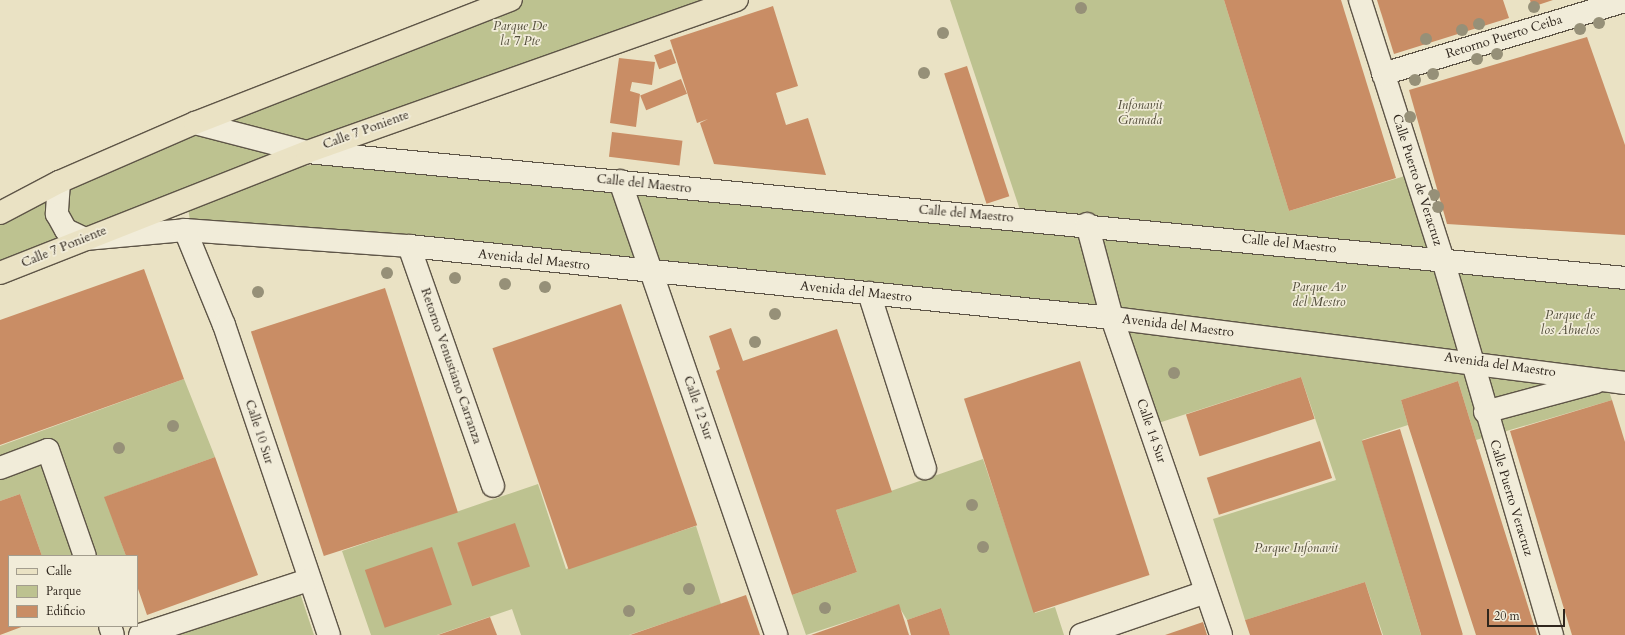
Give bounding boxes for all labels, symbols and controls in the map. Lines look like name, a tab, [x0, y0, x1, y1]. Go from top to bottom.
street label: Retorno Puerto Ceiba	[1444, 12, 1564, 62]
park label: Parque De la 7 Pte	[493, 19, 547, 50]
park label: Infonavit Granada	[1118, 98, 1162, 129]
street label: Calle 7 Poniente	[321, 107, 411, 153]
street label: Calle Puerto de Veracruz	[1388, 112, 1446, 248]
street label: Calle del Maestro	[596, 171, 692, 197]
street label: Calle del Maestro	[918, 202, 1014, 226]
street label: Calle 7 Poniente	[19, 223, 109, 271]
street label: Calle del Maestro	[1241, 231, 1337, 257]
street label: Avenida del Maestro	[477, 246, 591, 274]
street label: Avenida del Maestro	[799, 278, 913, 306]
park label: Parque Av del Mestro	[1292, 280, 1346, 311]
street label: Retorno Venustiano Carranza	[417, 286, 485, 446]
park label: Parque de los Abuelos	[1541, 308, 1599, 339]
street label: Avenida del Maestro	[1121, 311, 1235, 341]
street label: Avenida del Maestro	[1443, 349, 1557, 381]
street label: Calle 12 Sur	[680, 374, 716, 442]
street label: Calle 14 Sur	[1133, 397, 1169, 465]
street label: Calle 10 Sur	[241, 398, 277, 466]
street label: Calle Puerto Veracruz	[1486, 438, 1536, 558]
park label: Parque Infonavit	[1254, 540, 1338, 556]
legend	[8, 555, 138, 627]
text: Calle	[46, 563, 72, 579]
text: Parque	[46, 583, 81, 599]
scale bar	[1489, 601, 1567, 627]
text: Edificio	[46, 603, 85, 619]
text: 20 m	[1494, 608, 1520, 624]

